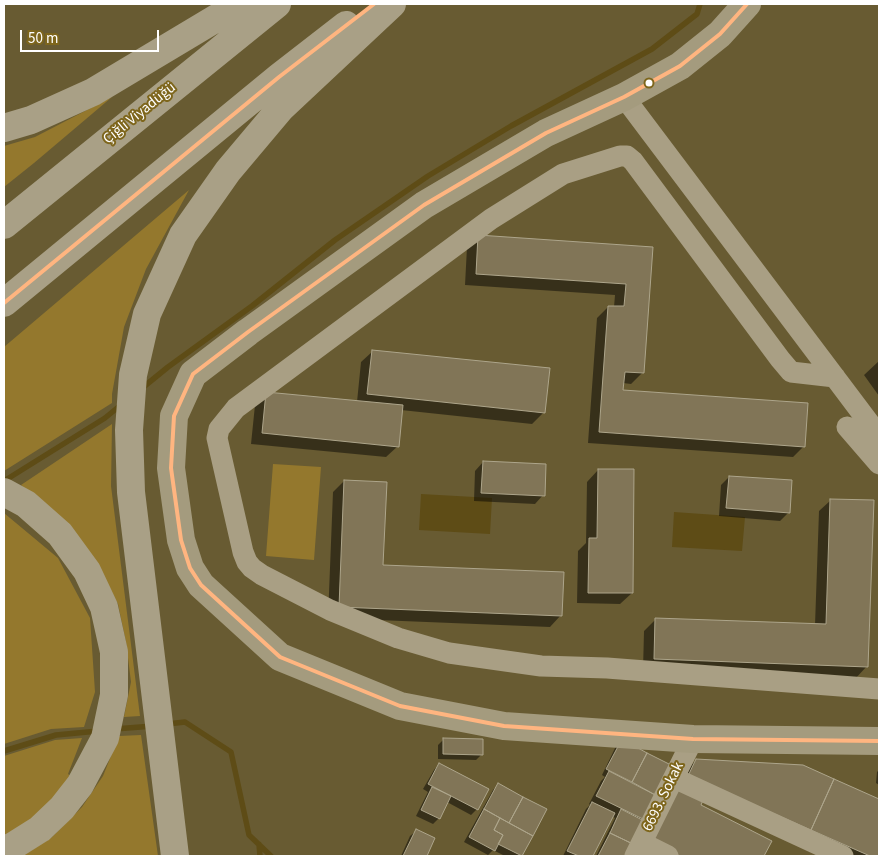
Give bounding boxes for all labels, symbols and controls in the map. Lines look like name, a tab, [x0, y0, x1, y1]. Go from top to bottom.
scale bar	[22, 20, 161, 52]
text: 50 m	[28, 28, 58, 49]
unlabelled marker	[644, 78, 654, 88]
street label: Çiğli Viyadüğü	[100, 79, 180, 149]
street label: 6693. Sokak	[639, 759, 689, 835]

